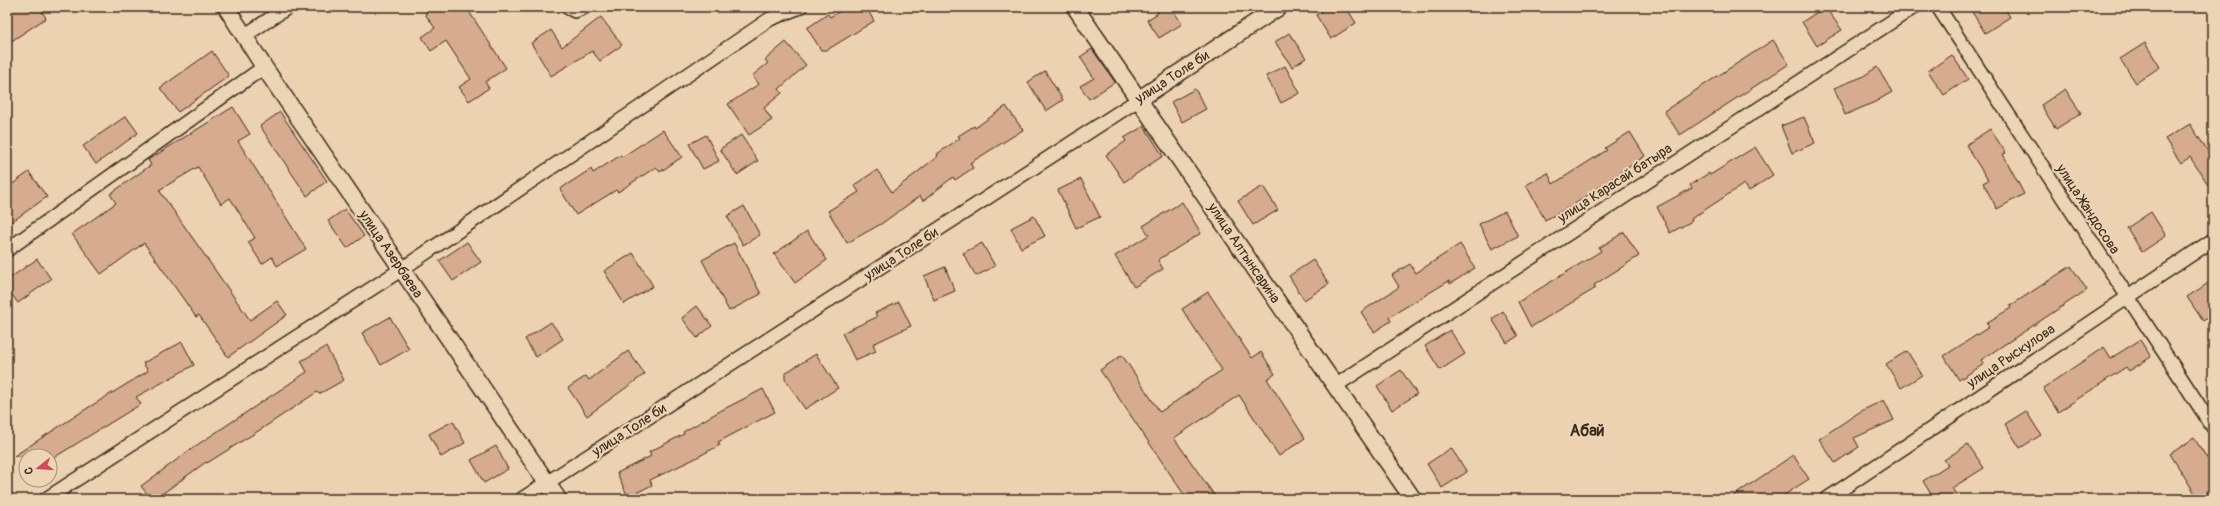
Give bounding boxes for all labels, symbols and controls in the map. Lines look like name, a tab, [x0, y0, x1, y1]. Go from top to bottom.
street label: улица Толе би	[1131, 47, 1212, 108]
street label: улица Карасай батыра	[1554, 140, 1675, 227]
street label: улица Жандосова	[2052, 160, 2123, 257]
street label: улица Алтынсарина	[1204, 199, 1284, 306]
street label: улица Азербаева	[355, 206, 427, 301]
street label: улица Толе би	[860, 224, 941, 285]
street label: улица Рыскулова	[1963, 320, 2058, 392]
street label: улица Толе би	[588, 400, 669, 461]
district label: Абай	[1570, 421, 1605, 441]
north arrow	[18, 448, 58, 488]
text: С	[22, 465, 36, 476]

